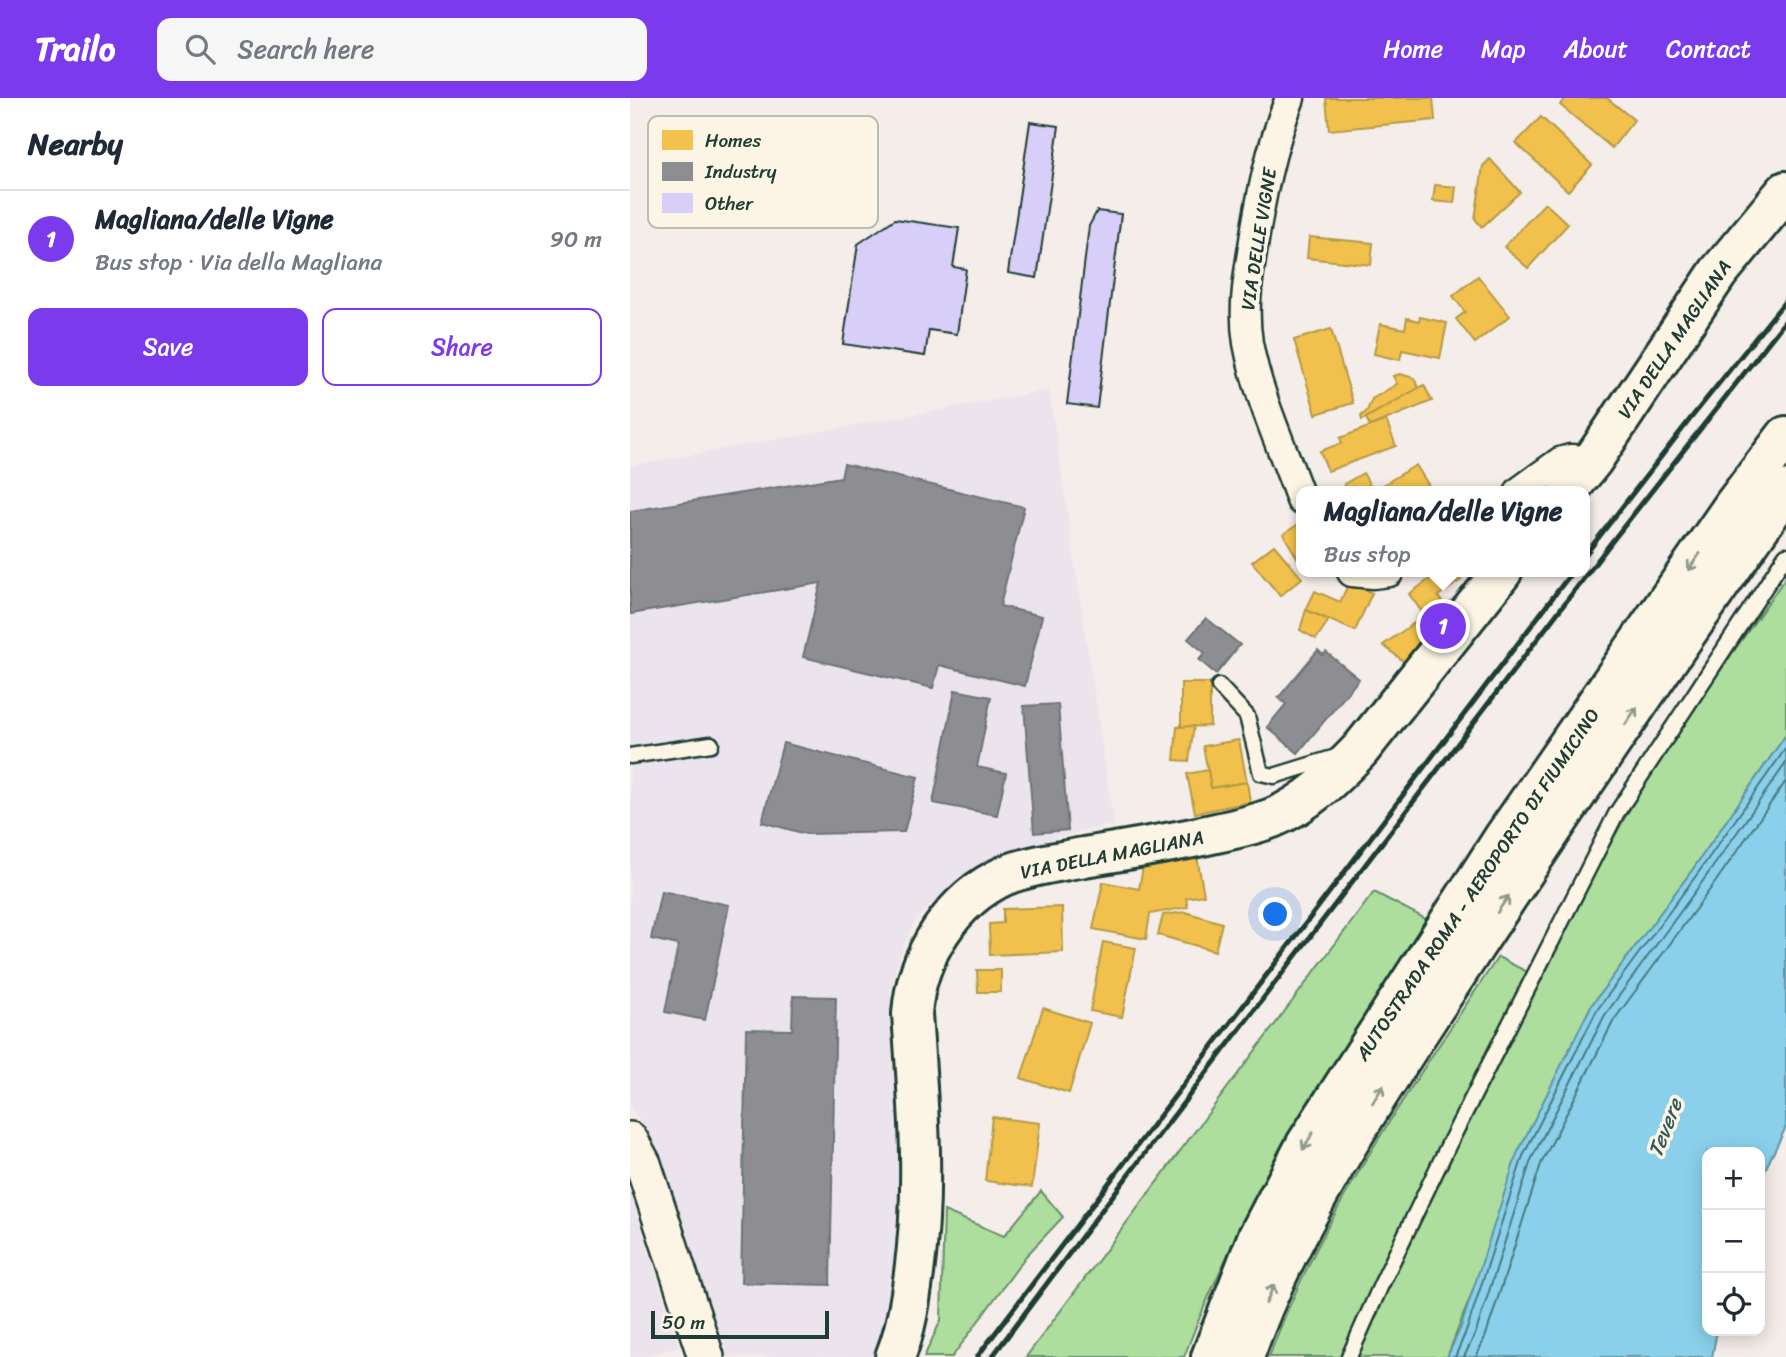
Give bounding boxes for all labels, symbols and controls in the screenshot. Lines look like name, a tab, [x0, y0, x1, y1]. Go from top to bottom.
search box	[157, 18, 647, 81]
text: Trailo	[35, 20, 115, 78]
text: Search here	[237, 26, 374, 72]
text: Home	[1383, 28, 1443, 70]
text: Map	[1481, 28, 1525, 70]
text: About	[1563, 28, 1628, 70]
text: Contact	[1666, 28, 1751, 70]
icon: search	[181, 30, 219, 68]
legend	[648, 116, 878, 228]
text: Nearby	[28, 117, 123, 171]
text: Homes	[705, 124, 761, 157]
text: Industry	[704, 155, 777, 188]
street label: VIA DELLE VIGNE	[1231, 164, 1286, 313]
text: Other	[705, 187, 754, 220]
text: Magliana/delle Vigne	[95, 196, 334, 242]
text: 1	[46, 219, 56, 260]
text: 90 m	[550, 219, 602, 260]
text: Bus stop · Via della Magliana	[95, 242, 382, 283]
street label: VIA DELLA MAGLIANA	[1609, 253, 1740, 426]
button: Save	[28, 308, 308, 386]
button: Share	[322, 308, 602, 386]
popup	[1296, 486, 1590, 577]
text: Magliana/delle Vigne	[1324, 488, 1562, 534]
text: Bus stop	[1324, 534, 1411, 575]
one-way arrow	[1687, 552, 1701, 571]
pin: 1	[1420, 600, 1466, 652]
street label: AUTOSTRADA ROMA - AEROPORTO DI FIUMICINO	[1346, 701, 1608, 1068]
one-way arrow	[1624, 706, 1638, 726]
street label: VIA DELLA MAGLIANA	[1018, 821, 1207, 888]
one-way arrow	[1496, 895, 1510, 914]
your location	[1258, 897, 1292, 931]
one-way arrow	[1372, 1085, 1386, 1105]
water label: Tevere	[1637, 1091, 1694, 1163]
one-way arrow	[1300, 1131, 1314, 1151]
map controls	[1702, 1147, 1765, 1336]
button: +	[1702, 1147, 1765, 1210]
button: −	[1702, 1210, 1765, 1273]
button: locate	[1702, 1273, 1765, 1336]
one-way arrow	[1264, 1284, 1277, 1305]
text: 50 m	[662, 1306, 705, 1339]
scale bar	[651, 1308, 830, 1340]

